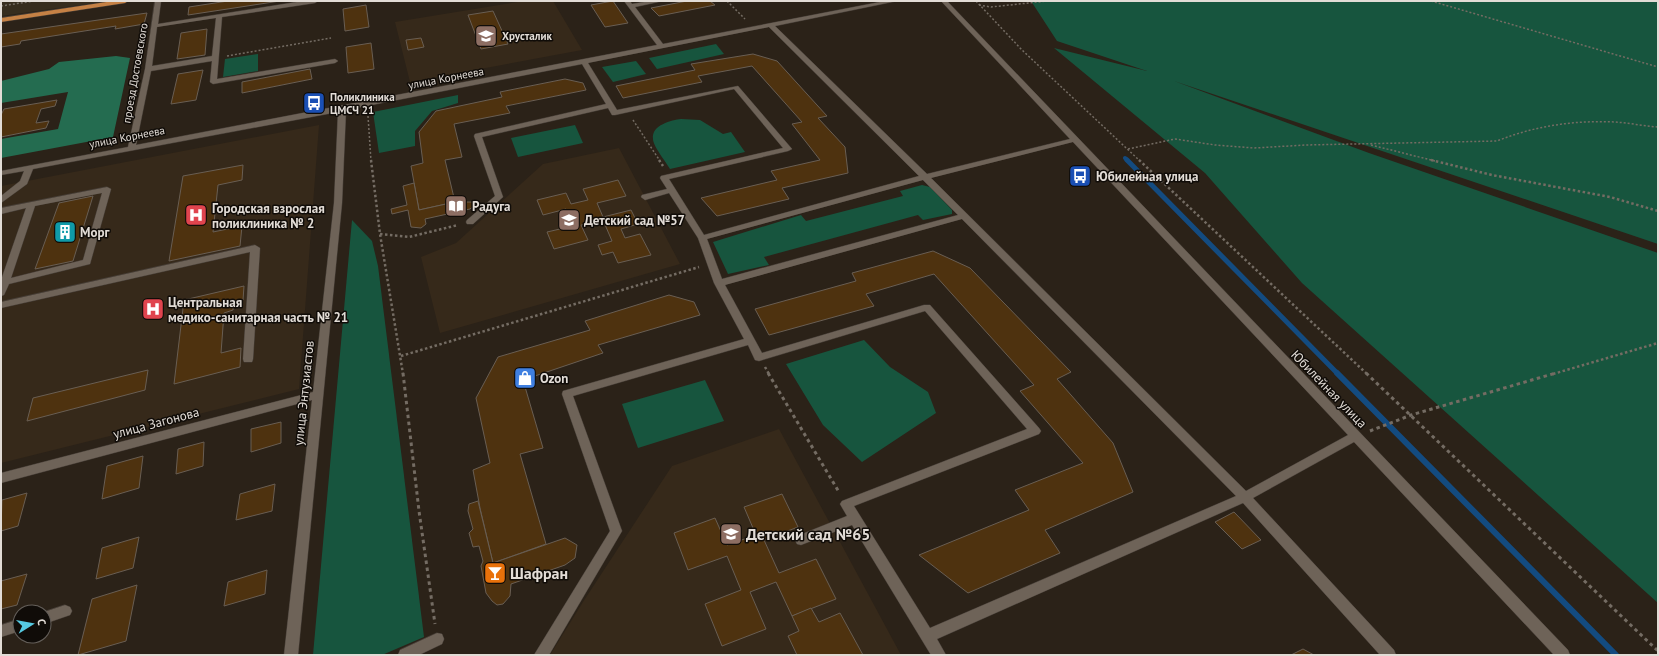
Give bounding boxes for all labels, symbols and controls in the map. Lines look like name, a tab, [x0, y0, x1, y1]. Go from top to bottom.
street label: проезд Достоевского	[119, 22, 151, 124]
school or university icon: Хрусталик	[473, 23, 499, 49]
place label: Хрусталик	[502, 29, 552, 43]
street label: улица Корнеева	[407, 64, 485, 92]
bus stop icon: Поликлиника ЦМСЧ 21	[301, 90, 327, 116]
place label: Поликлиника ЦМСЧ 21	[330, 90, 395, 117]
street label: улица Корнеева	[88, 123, 166, 151]
bus stop icon: Юбилейная улица	[1067, 163, 1093, 189]
place label: Юбилейная улица	[1096, 168, 1199, 185]
library icon: Радуга	[443, 193, 469, 219]
place label: Радуга	[472, 198, 511, 215]
place label: Городская взрослая поликлиника № 2	[212, 200, 325, 232]
hospital icon: Городская взрослая поликлиника № 2	[183, 202, 209, 228]
school or university icon: Детский сад №57	[556, 207, 582, 233]
place label: Детский сад №57	[584, 212, 685, 229]
building icon: Морг	[52, 219, 78, 245]
place label: Морг	[80, 224, 109, 241]
place label: Центральная медико-санитарная часть № 21	[168, 294, 348, 326]
hospital icon: Центральная медико-санитарная часть № 21	[140, 296, 166, 322]
street label: улица Энтузиастов	[290, 340, 318, 446]
street label: Юбилейная улица	[1287, 346, 1371, 432]
shop icon: Ozon	[512, 365, 538, 391]
place label: Ozon	[540, 370, 568, 387]
street label: улица Загонова	[111, 403, 201, 443]
school or university icon: Детский сад №65	[718, 521, 744, 547]
place label: Детский сад №65	[746, 524, 870, 544]
bar icon: Шафран	[482, 560, 508, 586]
place label: Шафран	[510, 563, 568, 583]
north arrow	[12, 604, 52, 644]
text: С	[34, 618, 49, 626]

